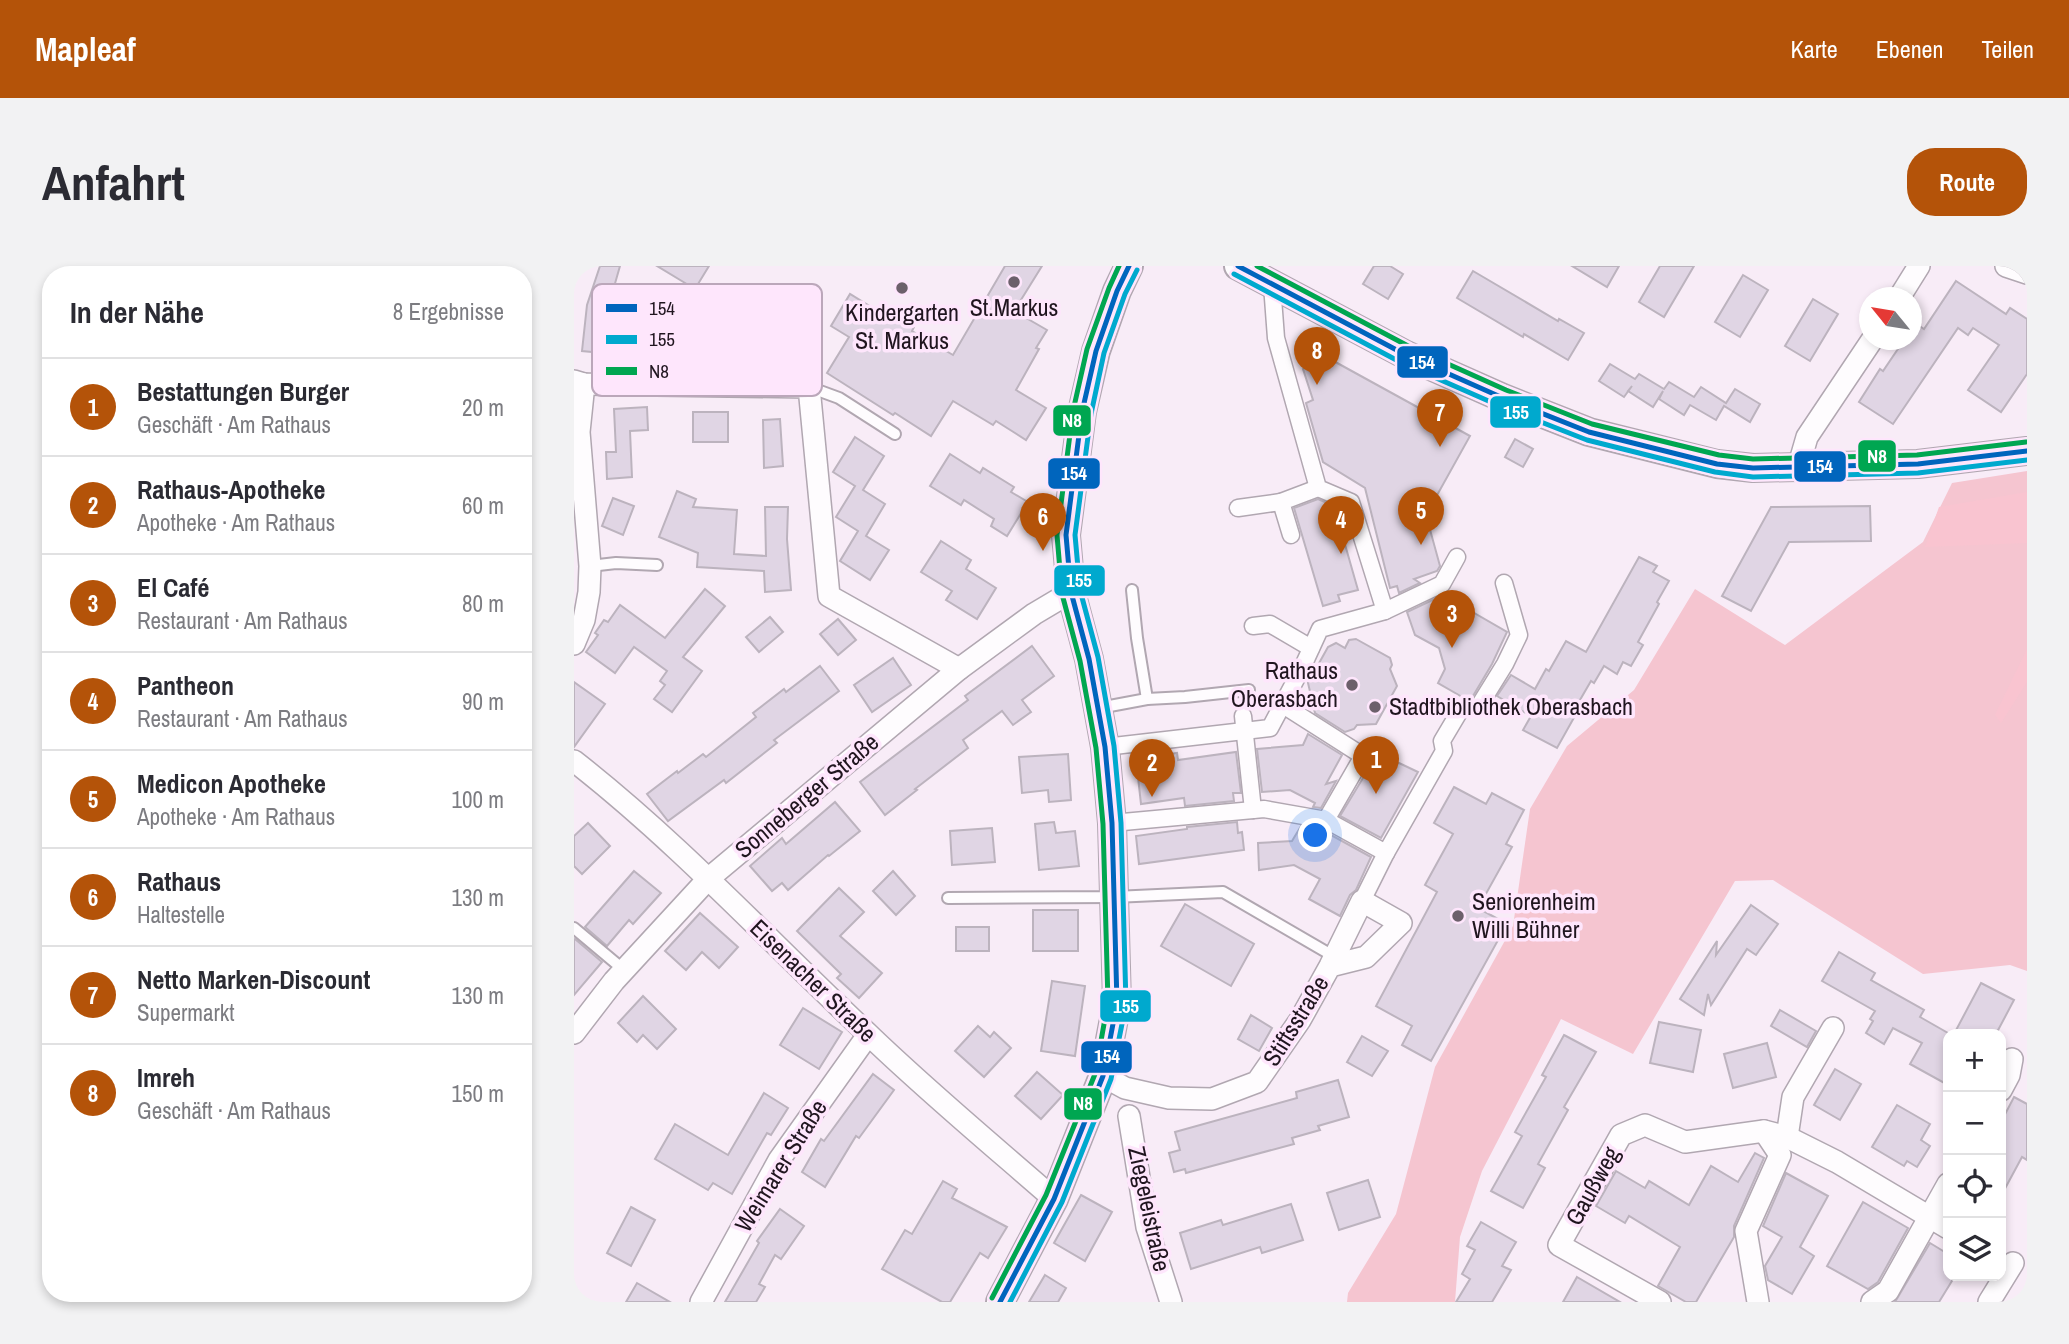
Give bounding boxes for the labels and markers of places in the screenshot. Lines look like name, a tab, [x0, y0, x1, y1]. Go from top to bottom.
marker: St.Markus	[1006, 274, 1022, 290]
marker: Kindergarten St. Markus	[894, 280, 910, 296]
place label: St.Markus	[970, 291, 1058, 323]
place label: Kindergarten St. Markus	[845, 296, 959, 356]
pin: 8	[1294, 327, 1340, 385]
pin: 7	[1417, 389, 1463, 447]
pin: 5	[1398, 487, 1444, 545]
pin: 6	[1020, 493, 1066, 551]
pin: 4	[1318, 496, 1364, 554]
pin: 3	[1429, 590, 1475, 648]
place label: Rathaus Oberasbach	[1231, 654, 1338, 714]
marker: Rathaus Oberasbach	[1344, 677, 1360, 693]
place label: Stadtbibliothek Oberasbach	[1389, 690, 1633, 722]
marker: Stadtbibliothek Oberasbach	[1367, 699, 1383, 715]
pin: 1	[1353, 736, 1399, 794]
pin: 2	[1129, 739, 1175, 797]
place label: Seniorenheim Willi Bühner	[1472, 885, 1596, 945]
marker: Seniorenheim Willi Bühner	[1450, 908, 1466, 924]

